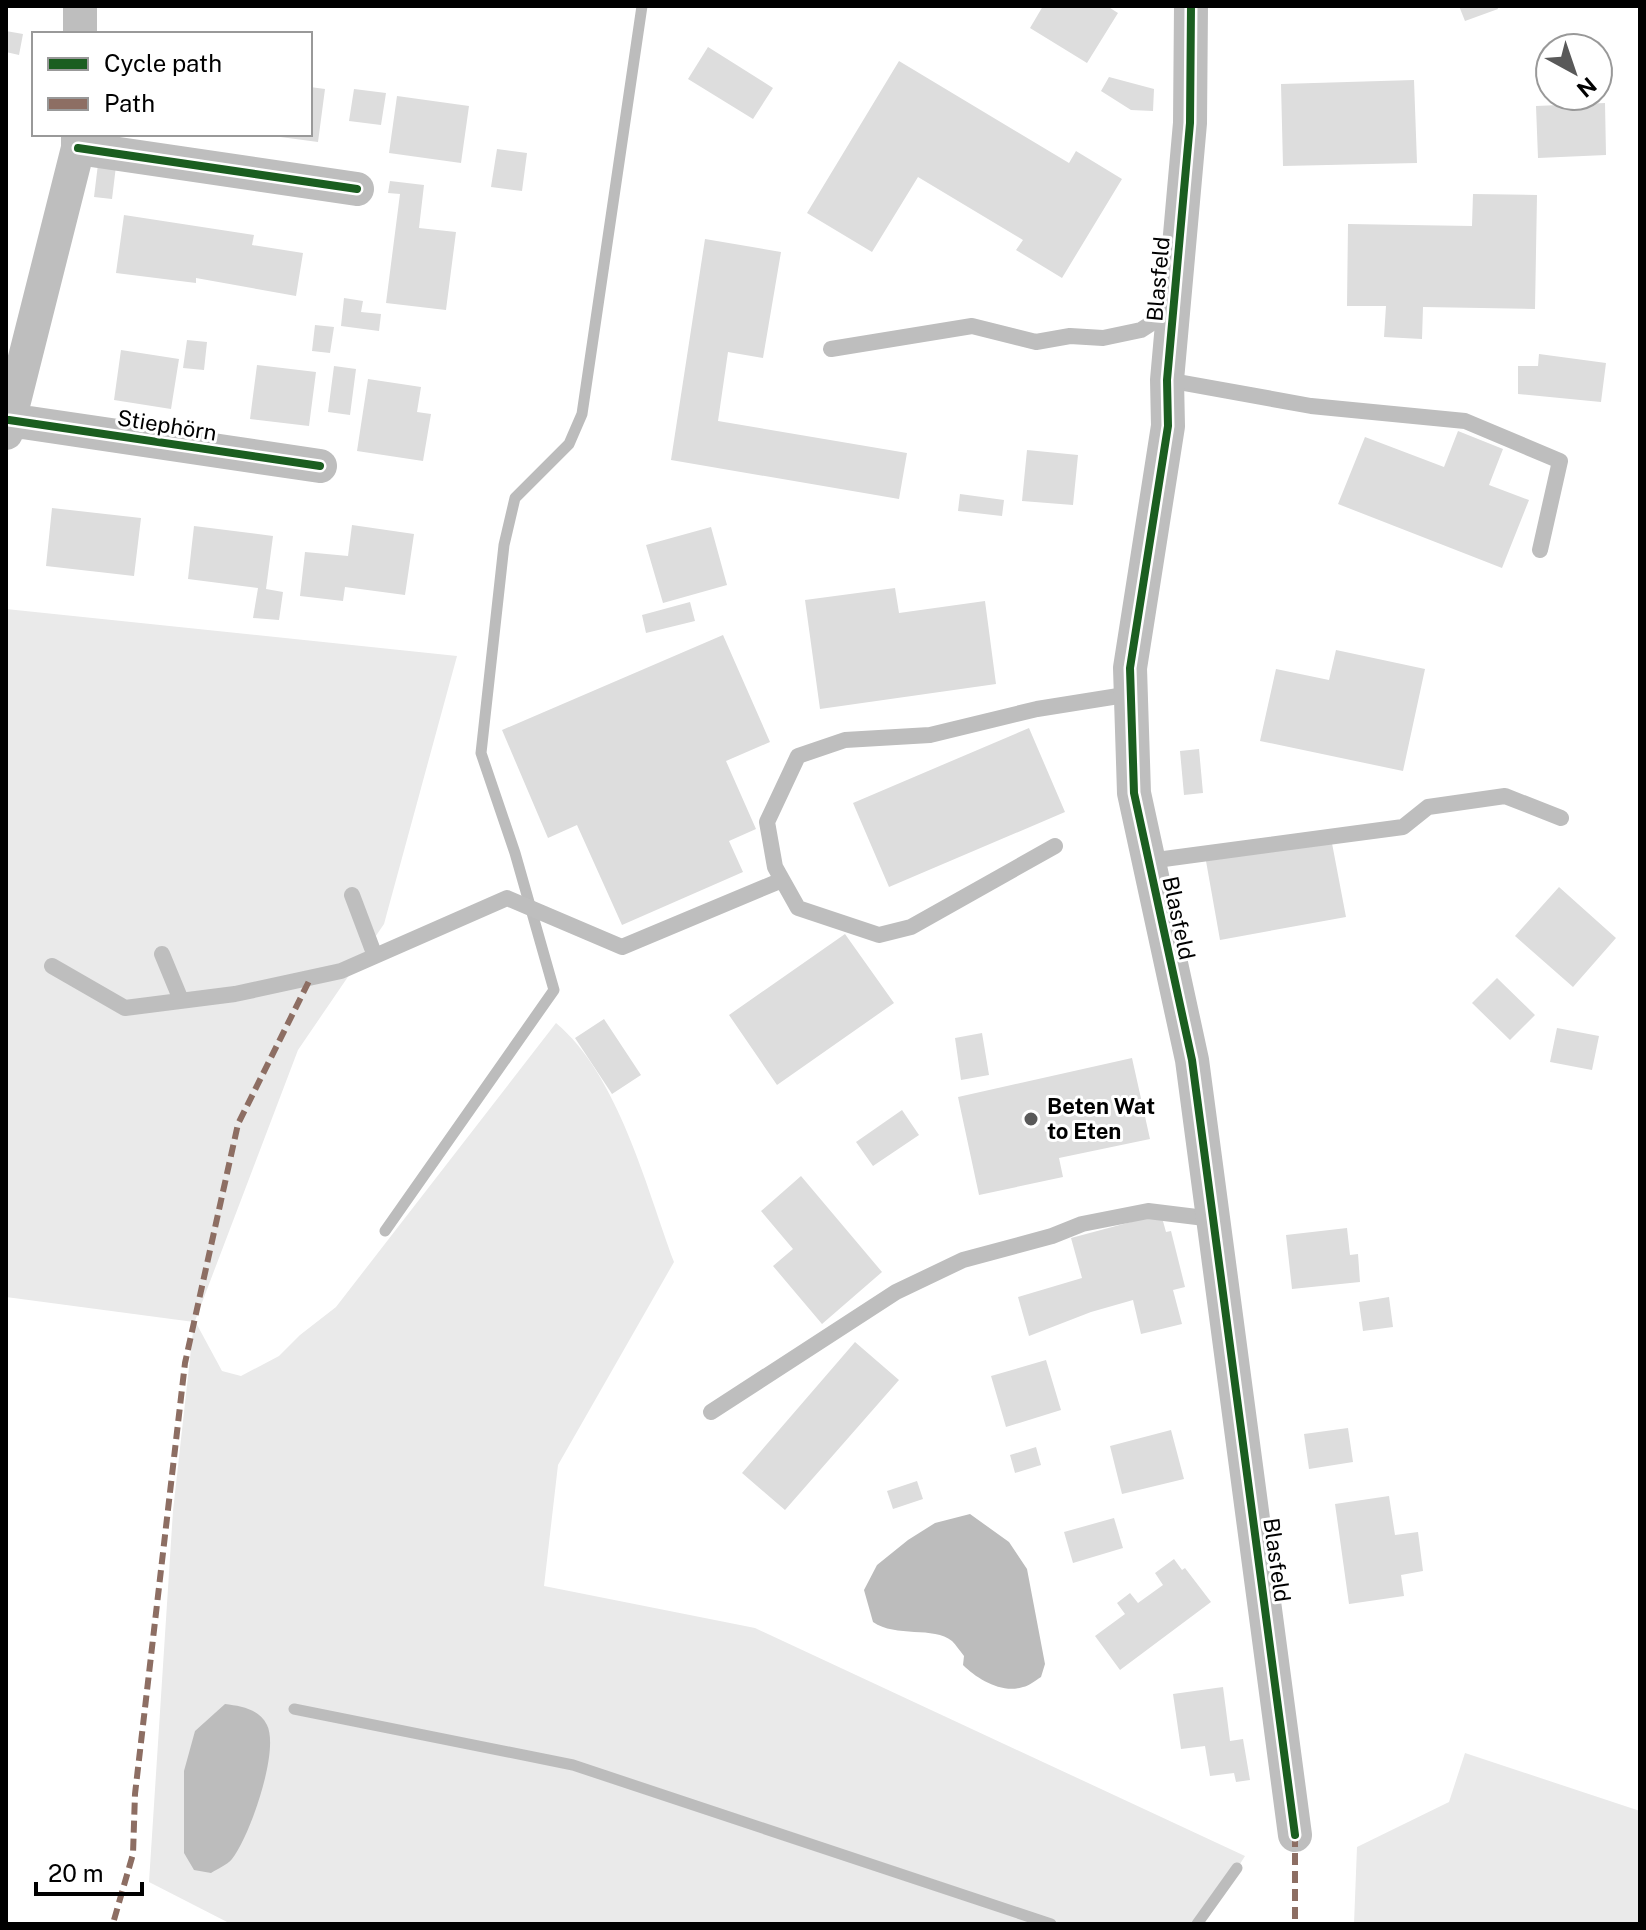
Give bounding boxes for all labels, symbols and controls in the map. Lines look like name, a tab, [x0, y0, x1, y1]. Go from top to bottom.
legend	[32, 32, 312, 136]
north arrow	[1534, 32, 1614, 112]
text: Cycle path	[104, 49, 222, 77]
text: N	[1572, 72, 1602, 103]
text: Path	[104, 89, 155, 117]
street label: Blasfeld	[1141, 236, 1175, 322]
street label: Stiephörn	[115, 404, 219, 446]
street label: Blasfeld	[1157, 874, 1201, 962]
place label: Beten Wat to Eten	[1047, 1093, 1155, 1144]
marker: Beten Wat to Eten	[1022, 1110, 1040, 1128]
street label: Blasfeld	[1258, 1516, 1296, 1604]
scale bar	[36, 1846, 142, 1896]
text: 20 m	[48, 1859, 104, 1887]

